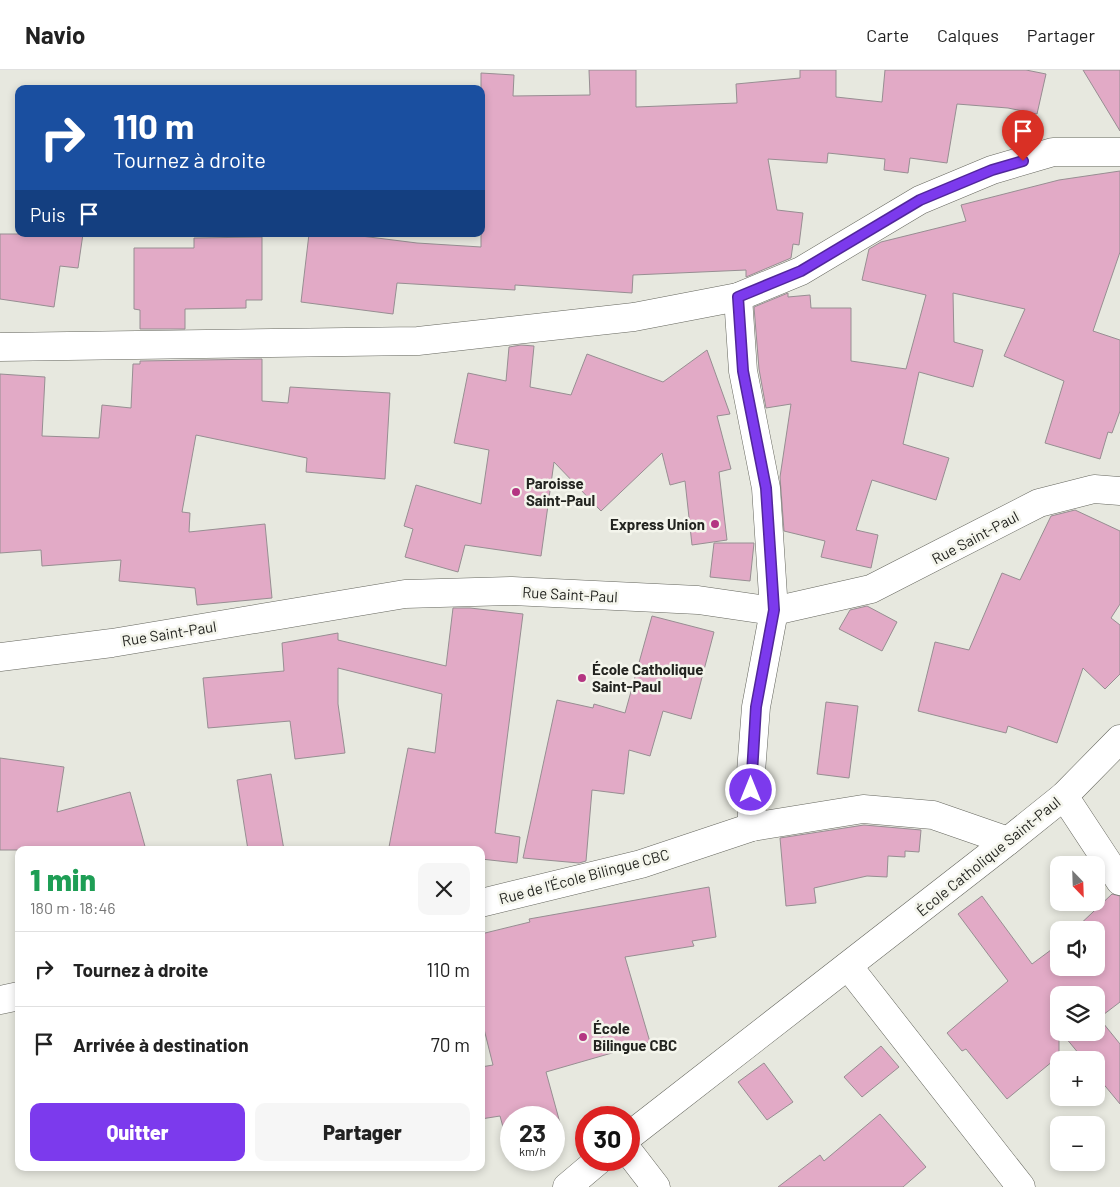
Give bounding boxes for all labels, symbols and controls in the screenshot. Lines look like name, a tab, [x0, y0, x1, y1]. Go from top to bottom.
text: Navio	[25, 20, 85, 49]
text: Carte	[866, 24, 909, 46]
text: Calques	[937, 24, 999, 46]
text: Partager	[1027, 24, 1095, 46]
text: 110 m	[113, 104, 194, 146]
icon: right	[30, 105, 95, 170]
pin	[1002, 110, 1044, 161]
icon: arrive	[1009, 117, 1037, 145]
text: Tournez à droite	[113, 146, 266, 172]
icon: arrive	[75, 200, 103, 228]
text: Puis	[30, 203, 65, 226]
place label: Paroisse Saint-Paul	[526, 474, 595, 509]
marker: Paroisse Saint-Paul	[510, 486, 522, 498]
street label: Rue Saint-Paul	[929, 507, 1021, 567]
place label: Express Union	[610, 515, 705, 533]
marker: Express Union	[709, 518, 721, 530]
street label: Rue Saint-Paul	[522, 583, 618, 605]
street label: Rue Saint-Paul	[120, 617, 218, 649]
place label: École Catholique Saint-Paul	[592, 660, 703, 695]
marker: École Catholique Saint-Paul	[576, 672, 588, 684]
position arrow	[724, 763, 776, 815]
street label: École Catholique Saint-Paul	[913, 792, 1063, 920]
street label: Rue de l'École Bilingue CBC	[497, 845, 671, 907]
north arrow	[1050, 856, 1105, 911]
map controls	[1050, 856, 1105, 1171]
text: 1 min	[30, 861, 96, 897]
button: close	[418, 863, 470, 915]
text: 180 m · 18:46	[30, 898, 116, 917]
button: sound	[1050, 921, 1105, 976]
icon: right	[30, 955, 58, 983]
text: Tournez à droite	[73, 958, 209, 981]
text: 110 m	[426, 958, 470, 981]
button: layers	[1050, 986, 1105, 1041]
place label: École Bilingue CBC	[593, 1019, 677, 1054]
icon: arrive	[30, 1030, 58, 1058]
marker: École Bilingue CBC	[577, 1031, 589, 1043]
text: Arrivée à destination	[73, 1033, 249, 1056]
text: 70 m	[431, 1033, 470, 1056]
button: +	[1050, 1051, 1105, 1106]
button: Quitter	[30, 1103, 245, 1161]
button: Partager	[255, 1103, 470, 1161]
speed limit sign: 30	[575, 1106, 640, 1171]
button: −	[1050, 1116, 1105, 1171]
text: 23	[519, 1117, 546, 1147]
text: km/h	[519, 1144, 546, 1158]

